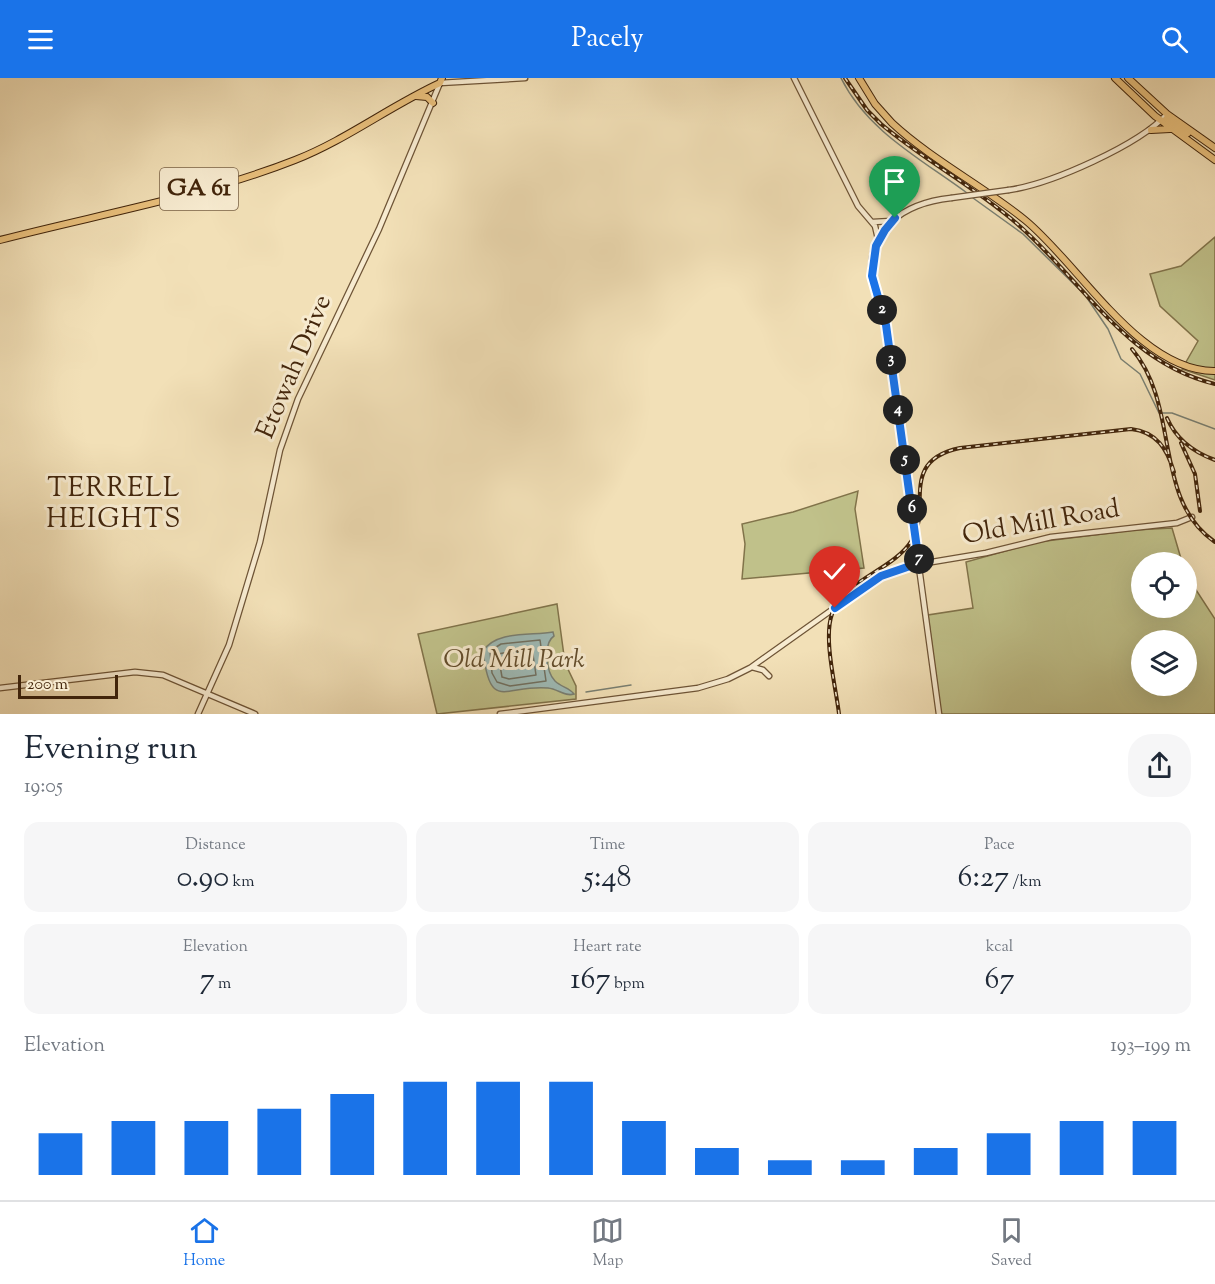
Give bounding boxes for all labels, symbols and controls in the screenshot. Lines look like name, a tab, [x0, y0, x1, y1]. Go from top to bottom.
text: Pacely	[571, 20, 644, 59]
icon: menu	[24, 23, 57, 56]
icon: search	[1158, 23, 1191, 56]
pin	[869, 156, 920, 218]
icon: arrive	[878, 165, 911, 198]
road number: GA 61	[160, 168, 238, 210]
street label: Etowah Drive	[248, 289, 342, 445]
pin: 2	[867, 295, 897, 325]
text: 2	[878, 298, 886, 321]
pin: 3	[876, 345, 906, 375]
text: 3	[888, 348, 894, 371]
pin: 4	[883, 395, 913, 425]
text: 4	[894, 398, 902, 421]
pin: 5	[890, 445, 920, 475]
text: 5	[902, 448, 908, 471]
district label: TERRELL HEIGHTS	[46, 470, 182, 540]
street label: Old Mill Road	[959, 491, 1123, 555]
pin: 6	[897, 494, 927, 524]
text: 6	[908, 497, 916, 520]
pin: 7	[904, 544, 934, 574]
pin	[809, 546, 860, 608]
text: 7	[915, 547, 923, 570]
map controls	[1131, 552, 1197, 696]
button: locate	[1131, 552, 1197, 618]
icon: check	[818, 555, 851, 588]
button: layers	[1131, 630, 1197, 696]
park label: Old Mill Park	[443, 642, 585, 679]
scale bar	[18, 672, 118, 700]
text: 200 m	[27, 674, 68, 697]
text: Evening run	[24, 726, 198, 774]
button: share	[1128, 734, 1191, 797]
text: 19:05	[24, 773, 63, 802]
text: Distance	[185, 834, 246, 857]
text: Time	[590, 834, 625, 857]
text: Pace	[984, 834, 1015, 857]
text: 0.90	[177, 857, 229, 900]
text: 5:48	[583, 857, 632, 900]
text: 6:27	[958, 857, 1009, 900]
text: km	[229, 871, 254, 894]
text: /km	[1009, 871, 1041, 894]
text: Elevation	[183, 936, 248, 959]
text: Heart rate	[573, 936, 642, 959]
text: kcal	[986, 936, 1013, 959]
text: 7	[200, 959, 215, 1002]
text: 167	[570, 959, 611, 1002]
text: 67	[985, 959, 1014, 1002]
text: m	[215, 973, 231, 996]
text: bpm	[611, 973, 645, 996]
text: Elevation	[24, 1032, 105, 1061]
text: 193–199 m	[1110, 1032, 1191, 1061]
tab: Home	[183, 1214, 225, 1273]
tab: Map	[591, 1214, 624, 1273]
tab: Saved	[991, 1214, 1032, 1273]

